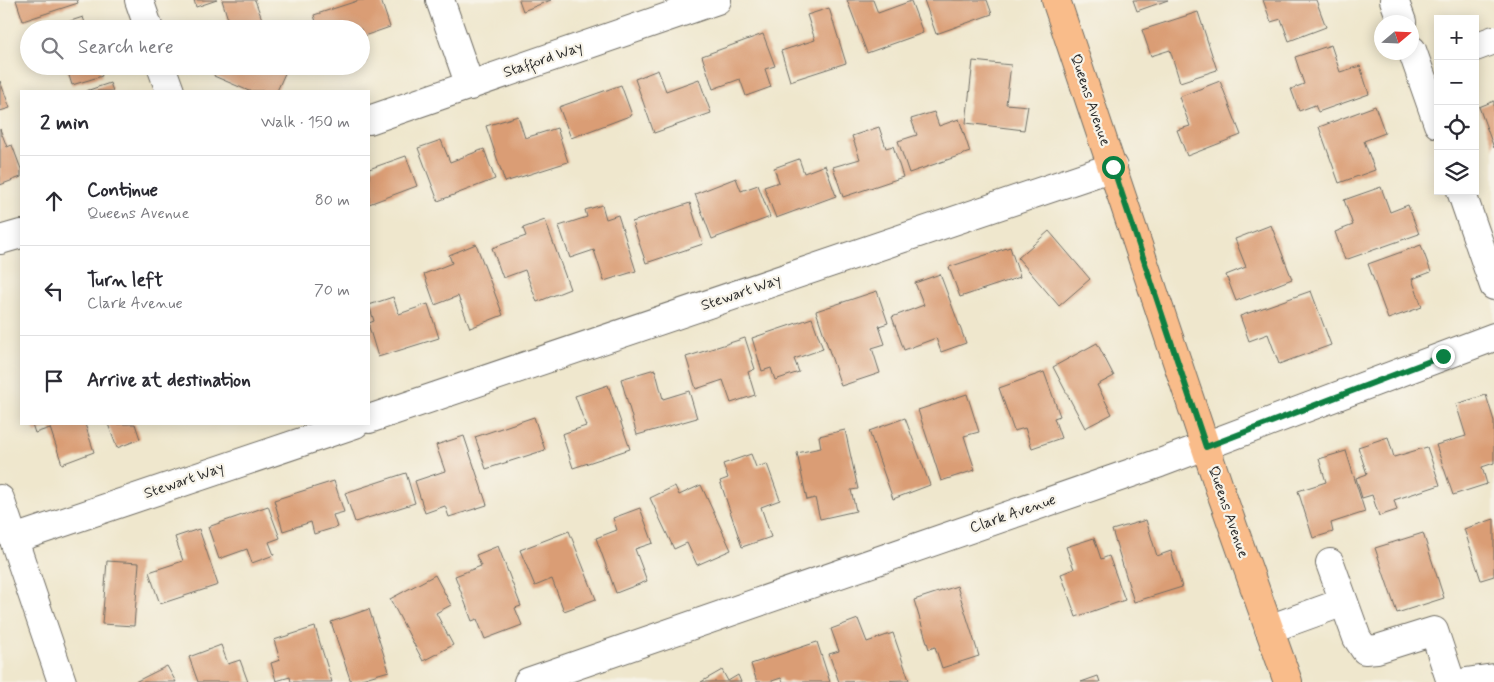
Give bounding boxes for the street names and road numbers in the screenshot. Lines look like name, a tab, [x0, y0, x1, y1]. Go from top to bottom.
street label: Stafford Way	[501, 37, 586, 85]
street label: Queens Avenue	[1065, 51, 1115, 149]
street label: Stewart Way	[698, 270, 784, 316]
street label: Stewart Way	[141, 458, 227, 504]
street label: Queens Avenue	[1203, 463, 1253, 561]
street label: Clark Avenue	[967, 490, 1059, 538]

